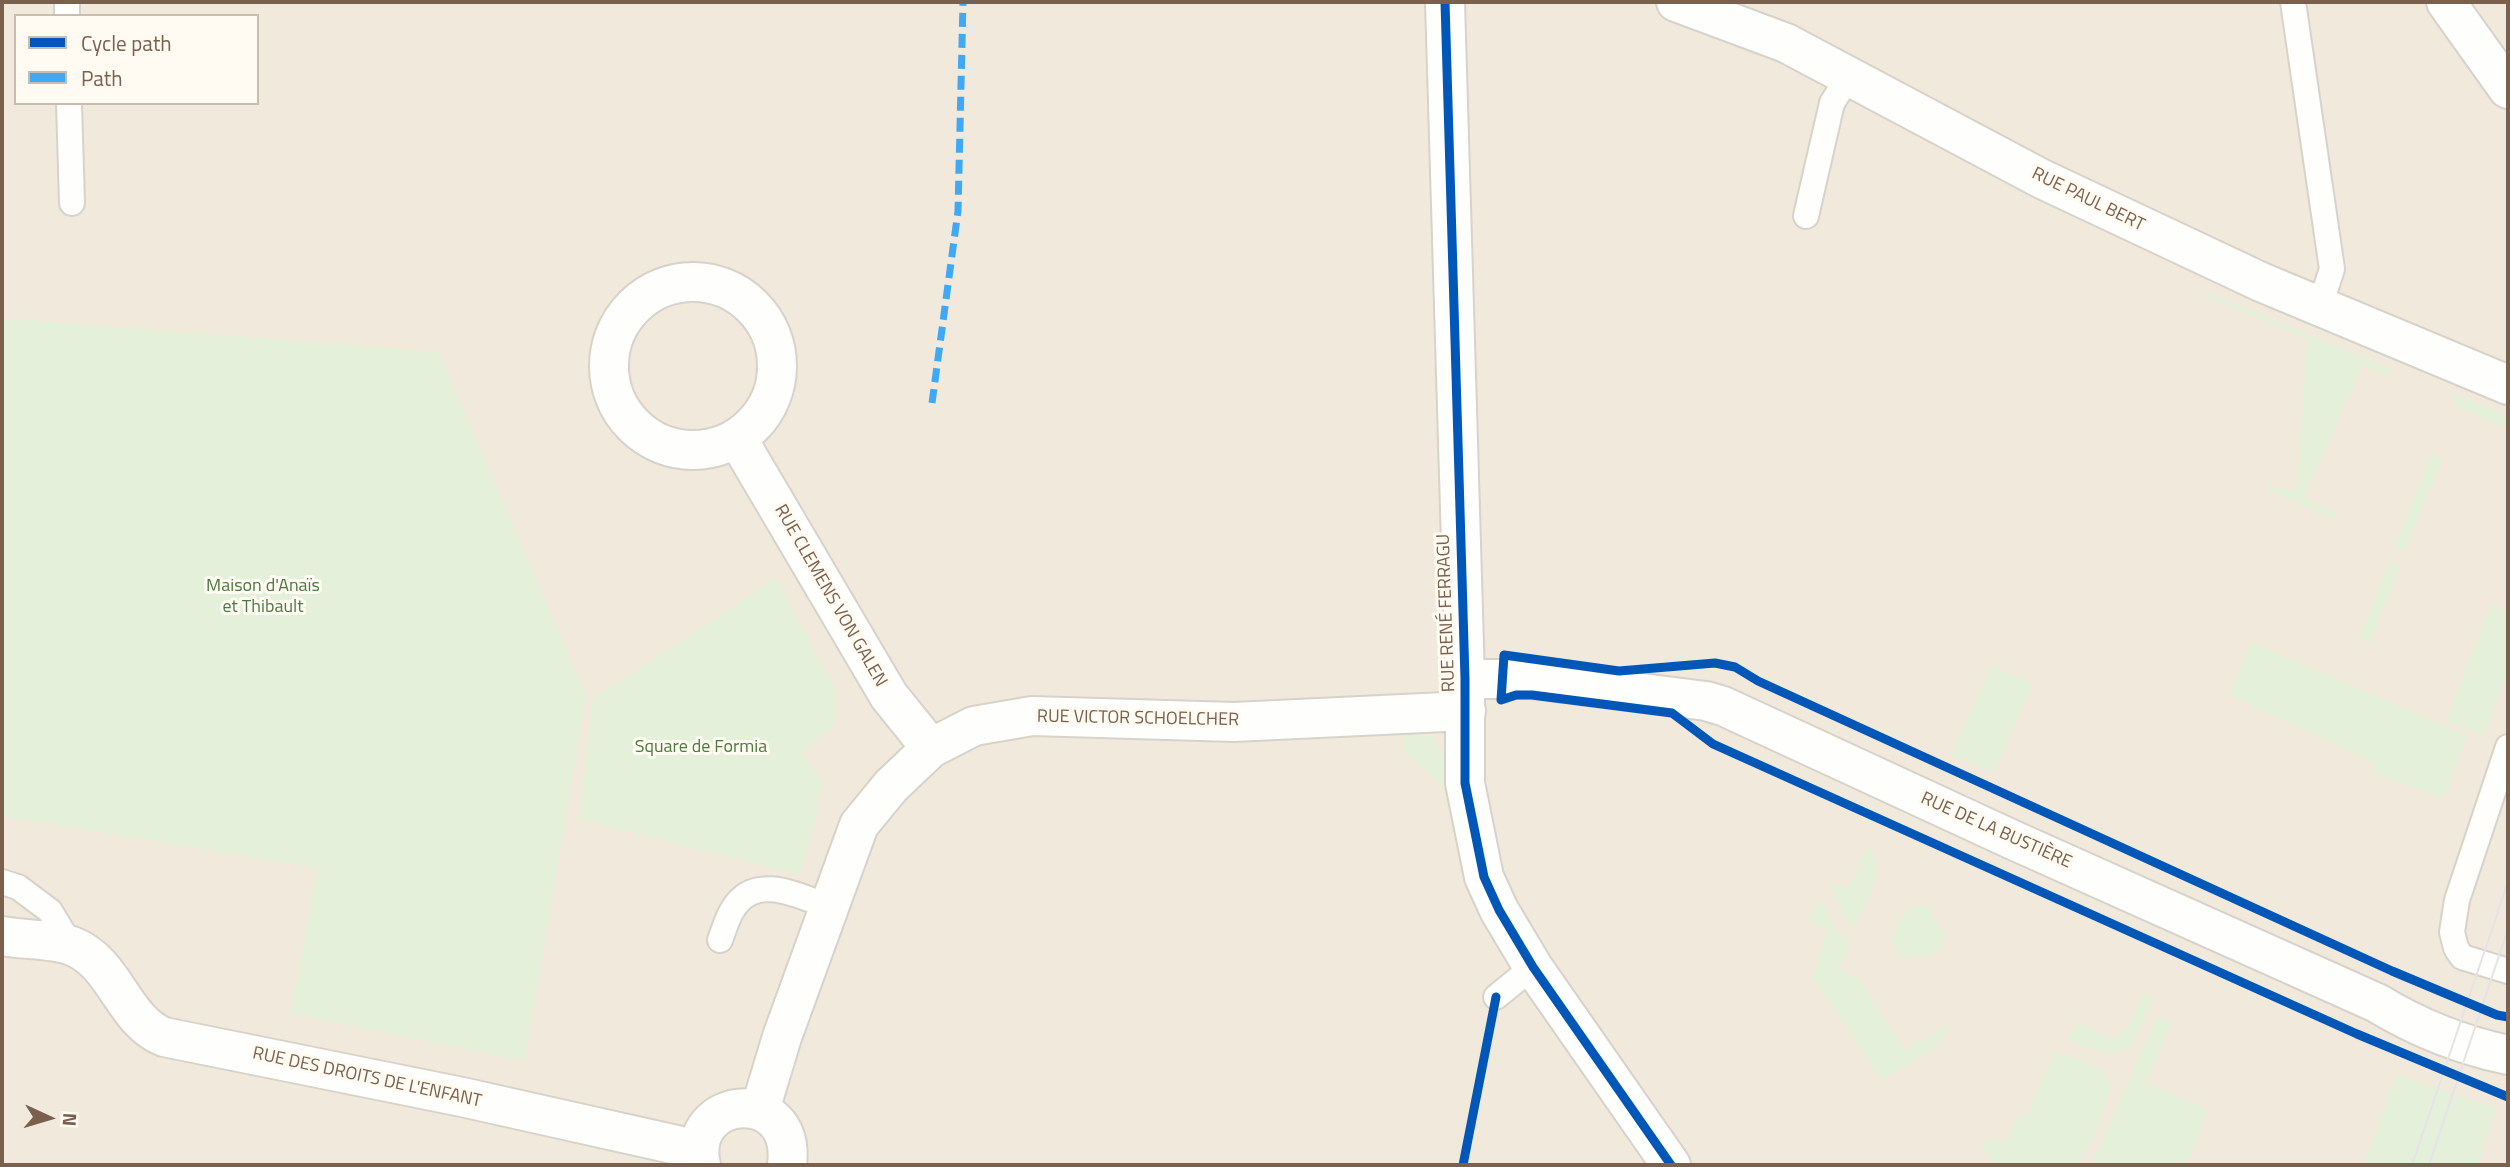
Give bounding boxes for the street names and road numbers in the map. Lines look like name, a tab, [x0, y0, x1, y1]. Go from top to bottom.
street label: RUE PAUL BERT	[2028, 163, 2148, 237]
street label: RUE CLEMENS VON GALEN	[769, 501, 891, 691]
street label: RUE RENÉ FERRAGU	[1433, 533, 1461, 693]
street label: RUE VICTOR SCHOELCHER	[1037, 706, 1239, 732]
street label: RUE DE LA BUSTIÈRE	[1917, 788, 2075, 874]
street label: RUE DES DROITS DE L'ENFANT	[250, 1043, 484, 1113]

